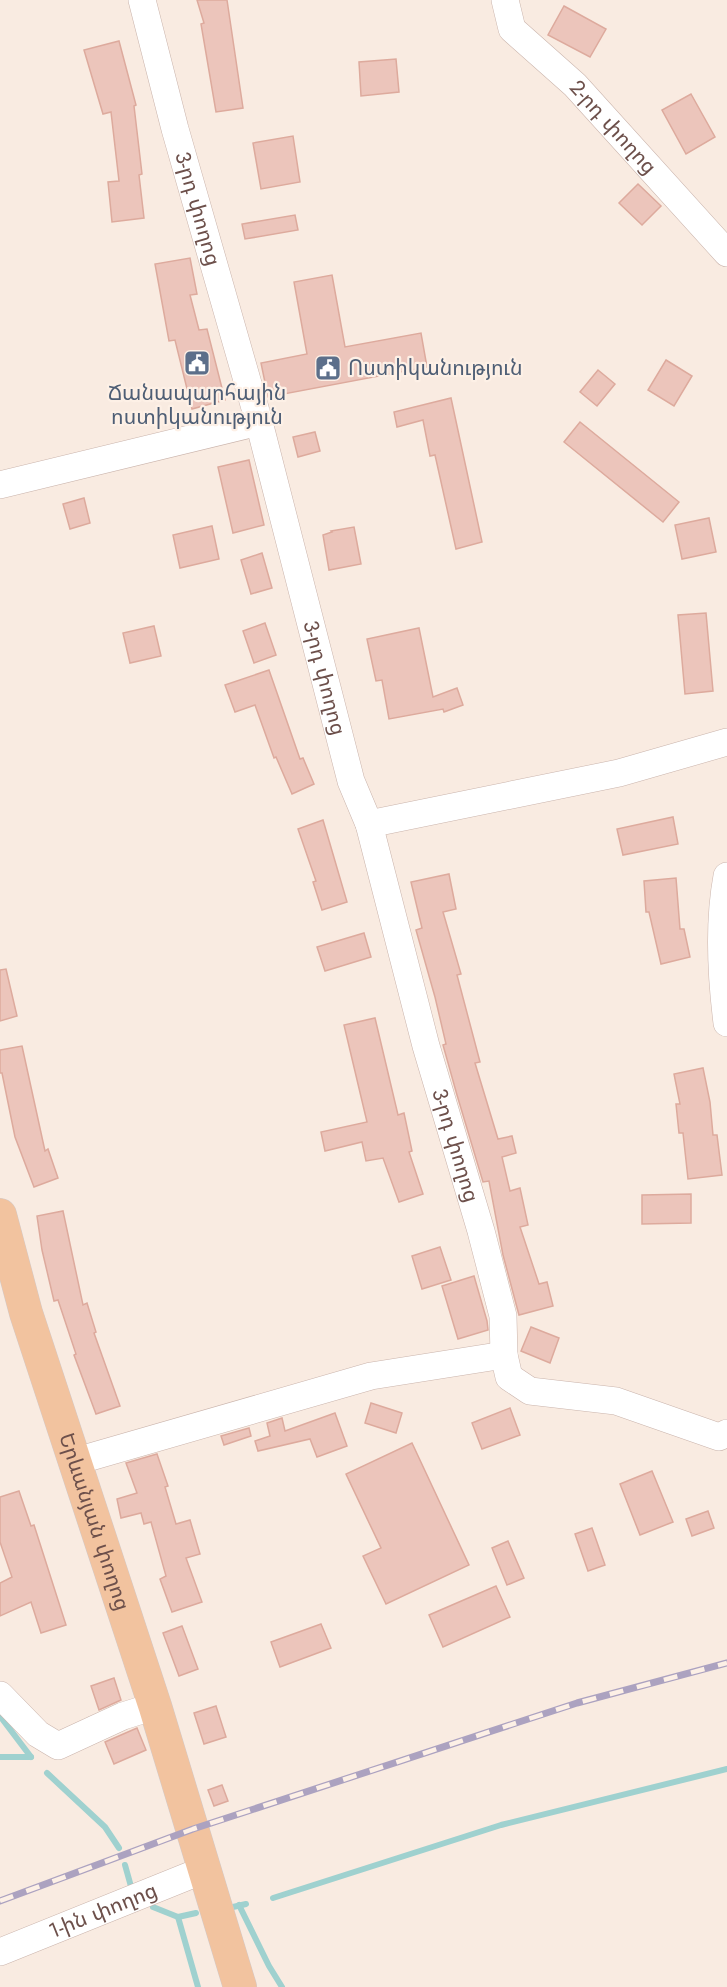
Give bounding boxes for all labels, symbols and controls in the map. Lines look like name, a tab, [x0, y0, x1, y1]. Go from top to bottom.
street label: 2-րդ փողոց	[562, 73, 664, 181]
street label: 3-րդ փողոց	[167, 148, 228, 269]
public building icon: Ճանապարհային ոստիկանություն	[182, 348, 212, 378]
public building icon: Ոստիկանություն	[313, 353, 343, 383]
place label: Ոստիկանություն	[348, 353, 522, 383]
place label: Ճանապարհային ոստիկանություն	[108, 378, 286, 432]
street label: 3-րդ փողոց	[295, 617, 354, 738]
street label: 3-րդ փողոց	[424, 1085, 487, 1206]
street label: Երևանյան փողոց	[51, 1429, 138, 1614]
street label: 1-ին փողոց	[44, 1875, 162, 1946]

